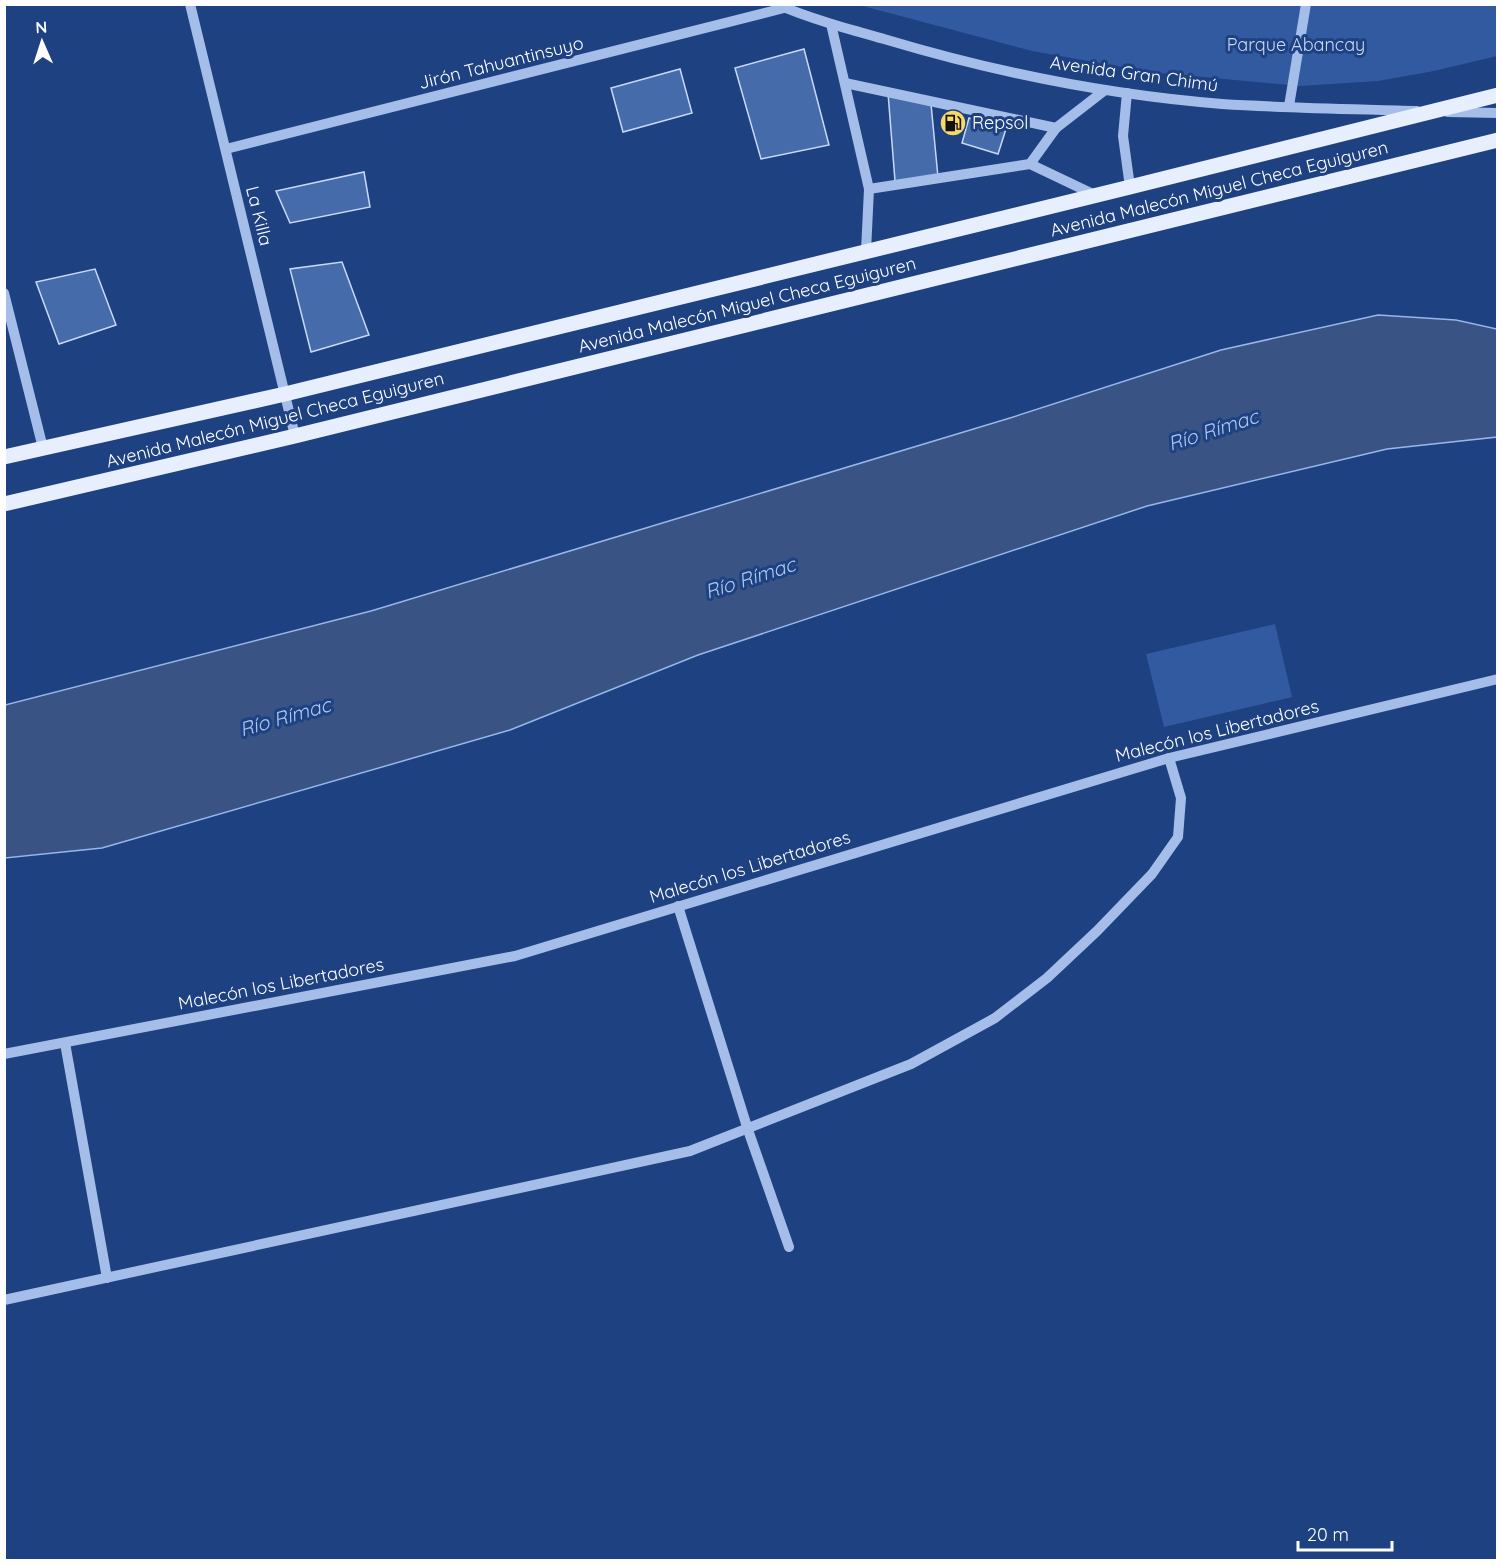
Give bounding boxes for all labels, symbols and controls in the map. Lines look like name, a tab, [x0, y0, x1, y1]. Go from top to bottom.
north arrow	[12, 12, 72, 72]
text: N	[35, 17, 48, 37]
street label: Jirón Tahuantinsuyo	[416, 31, 586, 94]
park label: Parque Abancay	[1227, 33, 1365, 56]
street label: Avenida Gran Chimú	[1048, 50, 1220, 97]
fuel station icon: Repsol	[938, 108, 968, 138]
place label: Repsol	[972, 111, 1029, 134]
street label: Avenida Malecón Miguel Checa Eguiguren	[1048, 135, 1390, 242]
street label: La Killa	[241, 184, 278, 248]
street label: Avenida Malecón Miguel Checa Eguiguren	[576, 251, 918, 358]
street label: Avenida Malecón Miguel Checa Eguiguren	[104, 366, 446, 473]
water label: Río Rímac	[1164, 403, 1263, 456]
water label: Río Rímac	[701, 551, 800, 604]
water label: Río Rímac	[236, 691, 335, 741]
street label: Malecón los Libertadores	[1113, 694, 1321, 767]
street label: Malecón los Libertadores	[647, 825, 853, 908]
street label: Malecón los Libertadores	[176, 952, 386, 1015]
scale bar	[1298, 1514, 1392, 1552]
text: 20 m	[1307, 1523, 1349, 1546]

